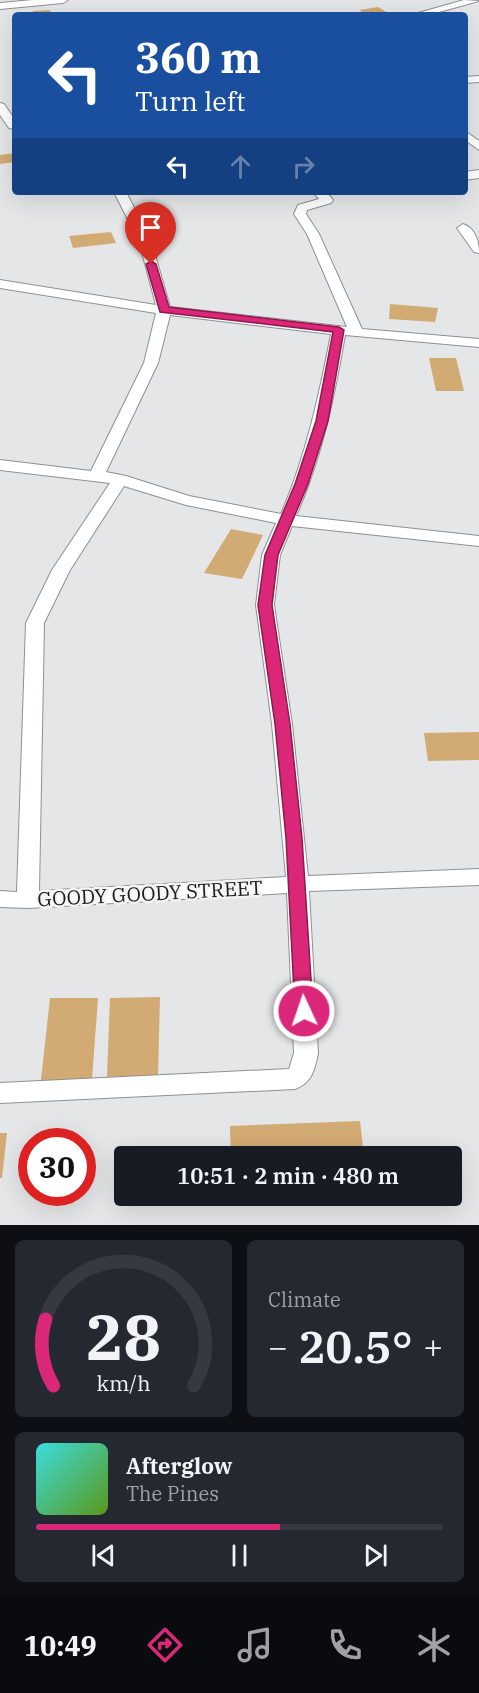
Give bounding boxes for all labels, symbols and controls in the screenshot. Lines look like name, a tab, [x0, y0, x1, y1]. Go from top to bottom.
text: 360 m	[135, 30, 261, 85]
icon: left	[36, 36, 114, 114]
text: Turn left	[135, 83, 246, 118]
icon: left	[161, 150, 194, 183]
icon: ahead	[224, 150, 257, 183]
icon: right	[287, 150, 320, 183]
pin	[125, 202, 176, 264]
icon: arrive	[134, 211, 167, 244]
street label: GOODY GOODY STREET	[37, 874, 263, 912]
position arrow	[272, 979, 336, 1043]
speed limit sign: 30	[18, 1128, 96, 1206]
text: 10:51 · 2 min · 480 m	[177, 1161, 399, 1190]
text: Climate	[268, 1286, 341, 1313]
text: 28	[86, 1296, 161, 1377]
text: 20.5°	[298, 1317, 413, 1375]
text: −	[268, 1325, 288, 1368]
text: +	[423, 1325, 443, 1368]
text: km/h	[96, 1369, 151, 1397]
text: Afterglow	[126, 1451, 233, 1480]
text: The Pines	[126, 1480, 219, 1507]
icon: previous	[87, 1539, 120, 1572]
icon: pause	[223, 1539, 256, 1572]
icon: next	[359, 1539, 392, 1572]
icon: directions	[144, 1624, 186, 1666]
icon: music	[234, 1624, 276, 1666]
icon: phone	[324, 1624, 366, 1666]
icon: climate	[413, 1624, 455, 1666]
text: 10:49	[24, 1628, 97, 1663]

